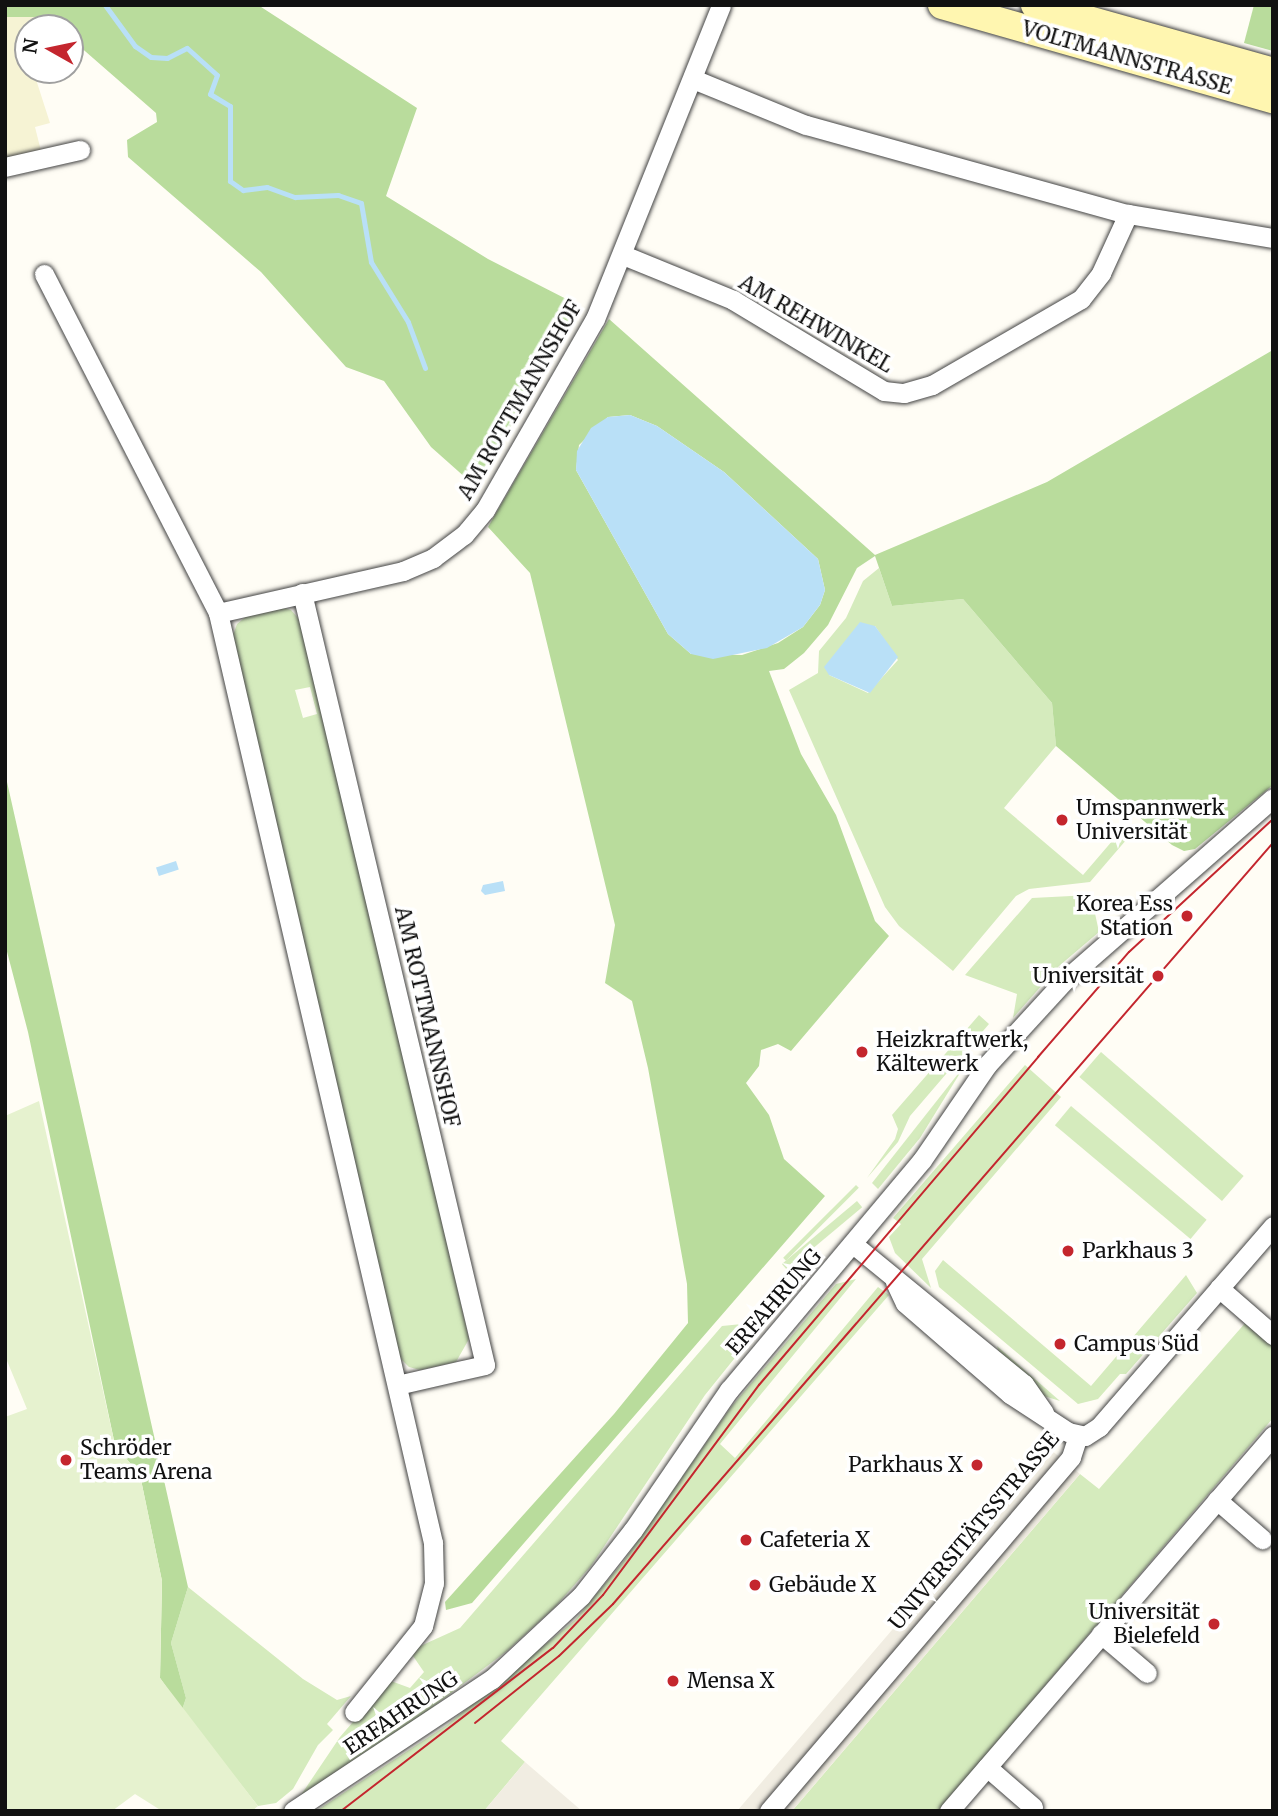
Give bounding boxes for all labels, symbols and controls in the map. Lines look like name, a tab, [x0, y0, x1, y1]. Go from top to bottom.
north arrow	[14, 14, 84, 84]
street label: VOLTMANNSTRASSE	[1019, 16, 1235, 100]
text: N	[17, 37, 43, 55]
street label: AM REHWINKEL	[735, 270, 897, 378]
street label: AM ROTTMANNSHOF	[453, 296, 587, 504]
place label: Umspannwerk Universität	[1076, 795, 1225, 845]
marker: Umspannwerk Universität	[1054, 812, 1070, 828]
place label: Korea Ess Station	[1076, 891, 1173, 941]
street label: AM ROTTMANNSHOF	[389, 904, 465, 1130]
marker: Korea Ess Station	[1179, 908, 1195, 924]
place label: Universität	[1032, 963, 1144, 989]
marker: Universität	[1150, 968, 1166, 984]
place label: Heizkraftwerk, Kältewerk	[876, 1027, 1028, 1077]
marker: Heizkraftwerk, Kältewerk	[854, 1044, 870, 1060]
place label: Parkhaus 3	[1082, 1238, 1194, 1264]
marker: Parkhaus 3	[1060, 1243, 1076, 1259]
street label: ERFAHRUNG	[721, 1244, 827, 1360]
place label: Campus Süd	[1074, 1331, 1199, 1357]
marker: Campus Süd	[1052, 1336, 1068, 1352]
street label: UNIVERSITÄTSSTRASSE	[884, 1427, 1064, 1635]
place label: Schröder Teams Arena	[80, 1435, 212, 1485]
marker: Schröder Teams Arena	[58, 1452, 74, 1468]
place label: Parkhaus X	[848, 1452, 963, 1478]
marker: Parkhaus X	[969, 1457, 985, 1473]
place label: Cafeteria X	[760, 1527, 870, 1553]
marker: Cafeteria X	[738, 1532, 754, 1548]
place label: Gebäude X	[769, 1572, 876, 1598]
marker: Gebäude X	[747, 1577, 763, 1593]
place label: Universität Bielefeld	[1088, 1599, 1200, 1649]
marker: Universität Bielefeld	[1206, 1616, 1222, 1632]
street label: ERFAHRUNG	[339, 1666, 463, 1760]
place label: Mensa X	[687, 1668, 774, 1694]
marker: Mensa X	[665, 1673, 681, 1689]

